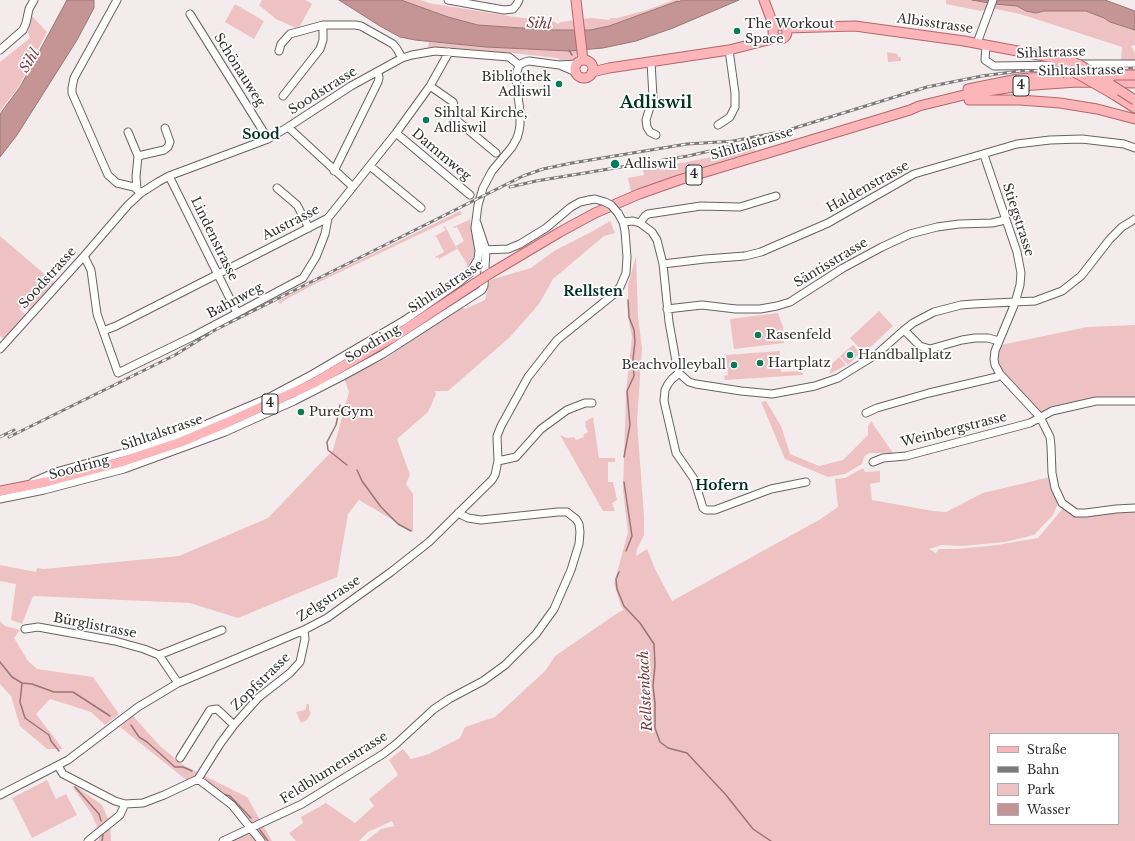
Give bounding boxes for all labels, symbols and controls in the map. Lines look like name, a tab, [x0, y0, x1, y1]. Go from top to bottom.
street label: Albisstrasse	[896, 11, 974, 37]
water label: Sihl	[526, 15, 552, 33]
place label: The Workout Space	[745, 16, 834, 47]
marker: The Workout Space	[732, 26, 742, 36]
street label: Schönauweg	[210, 30, 268, 110]
street label: Sihlstrasse	[1016, 44, 1086, 62]
water label: Sihl	[16, 46, 44, 76]
street label: Sihltalstrasse	[1038, 62, 1124, 80]
street label: Soodstrasse	[286, 64, 360, 118]
place label: Bibliothek Adliswil	[482, 69, 551, 100]
road number: 4	[1013, 76, 1029, 96]
marker: Bibliothek Adliswil	[554, 79, 564, 89]
district label: Adliswil	[620, 93, 692, 113]
place label: Sihltal Kirche, Adliswil	[434, 105, 528, 136]
marker: Sihltal Kirche, Adliswil	[421, 115, 431, 125]
street label: Sihltalstrasse	[709, 124, 795, 164]
street label: Dammweg	[408, 126, 474, 184]
district label: Sood	[242, 127, 280, 143]
place label: Adliswil	[624, 156, 677, 172]
marker: Adliswil	[609, 158, 621, 170]
street label: Haldenstrasse	[824, 158, 912, 216]
road number: 4	[686, 165, 702, 185]
street label: Stiegstrasse	[999, 181, 1037, 259]
street label: Lindenstrasse	[187, 194, 241, 284]
street label: Austrasse	[260, 202, 322, 244]
street label: Säntisstrasse	[791, 235, 871, 291]
street label: Soodstrasse	[16, 244, 80, 312]
street label: Sihltalstrasse	[406, 257, 486, 317]
street label: Bahnweg	[204, 280, 266, 322]
district label: Rellsten	[563, 284, 623, 300]
street label: Soodring	[343, 321, 403, 367]
place label: Rasenfeld	[766, 327, 831, 343]
marker: Rasenfeld	[753, 330, 763, 340]
place label: Handballplatz	[858, 347, 952, 363]
marker: Handballplatz	[845, 350, 855, 360]
place label: Hartplatz	[768, 355, 831, 371]
place label: Beachvolleyball	[621, 357, 726, 373]
marker: Hartplatz	[755, 358, 765, 368]
marker: Beachvolleyball	[729, 360, 739, 370]
road number: 4	[262, 394, 278, 414]
place label: PureGym	[309, 404, 374, 420]
marker: PureGym	[296, 407, 306, 417]
street label: Weinbergstrasse	[899, 409, 1009, 451]
street label: Sihltalstrasse	[119, 412, 205, 454]
street label: Soodring	[47, 453, 111, 483]
district label: Hofern	[695, 478, 749, 494]
street label: Zelgstrasse	[294, 573, 364, 625]
street label: Bürglistrasse	[52, 610, 138, 642]
street label: Zopfstrasse	[228, 650, 294, 714]
water label: Rellstenbach	[635, 650, 657, 732]
street label: Feldblumenstrasse	[277, 729, 391, 807]
legend	[989, 733, 1119, 825]
text: Straße	[1027, 742, 1067, 757]
text: Bahn	[1027, 762, 1059, 777]
text: Park	[1027, 782, 1055, 797]
text: Wasser	[1027, 802, 1070, 817]

